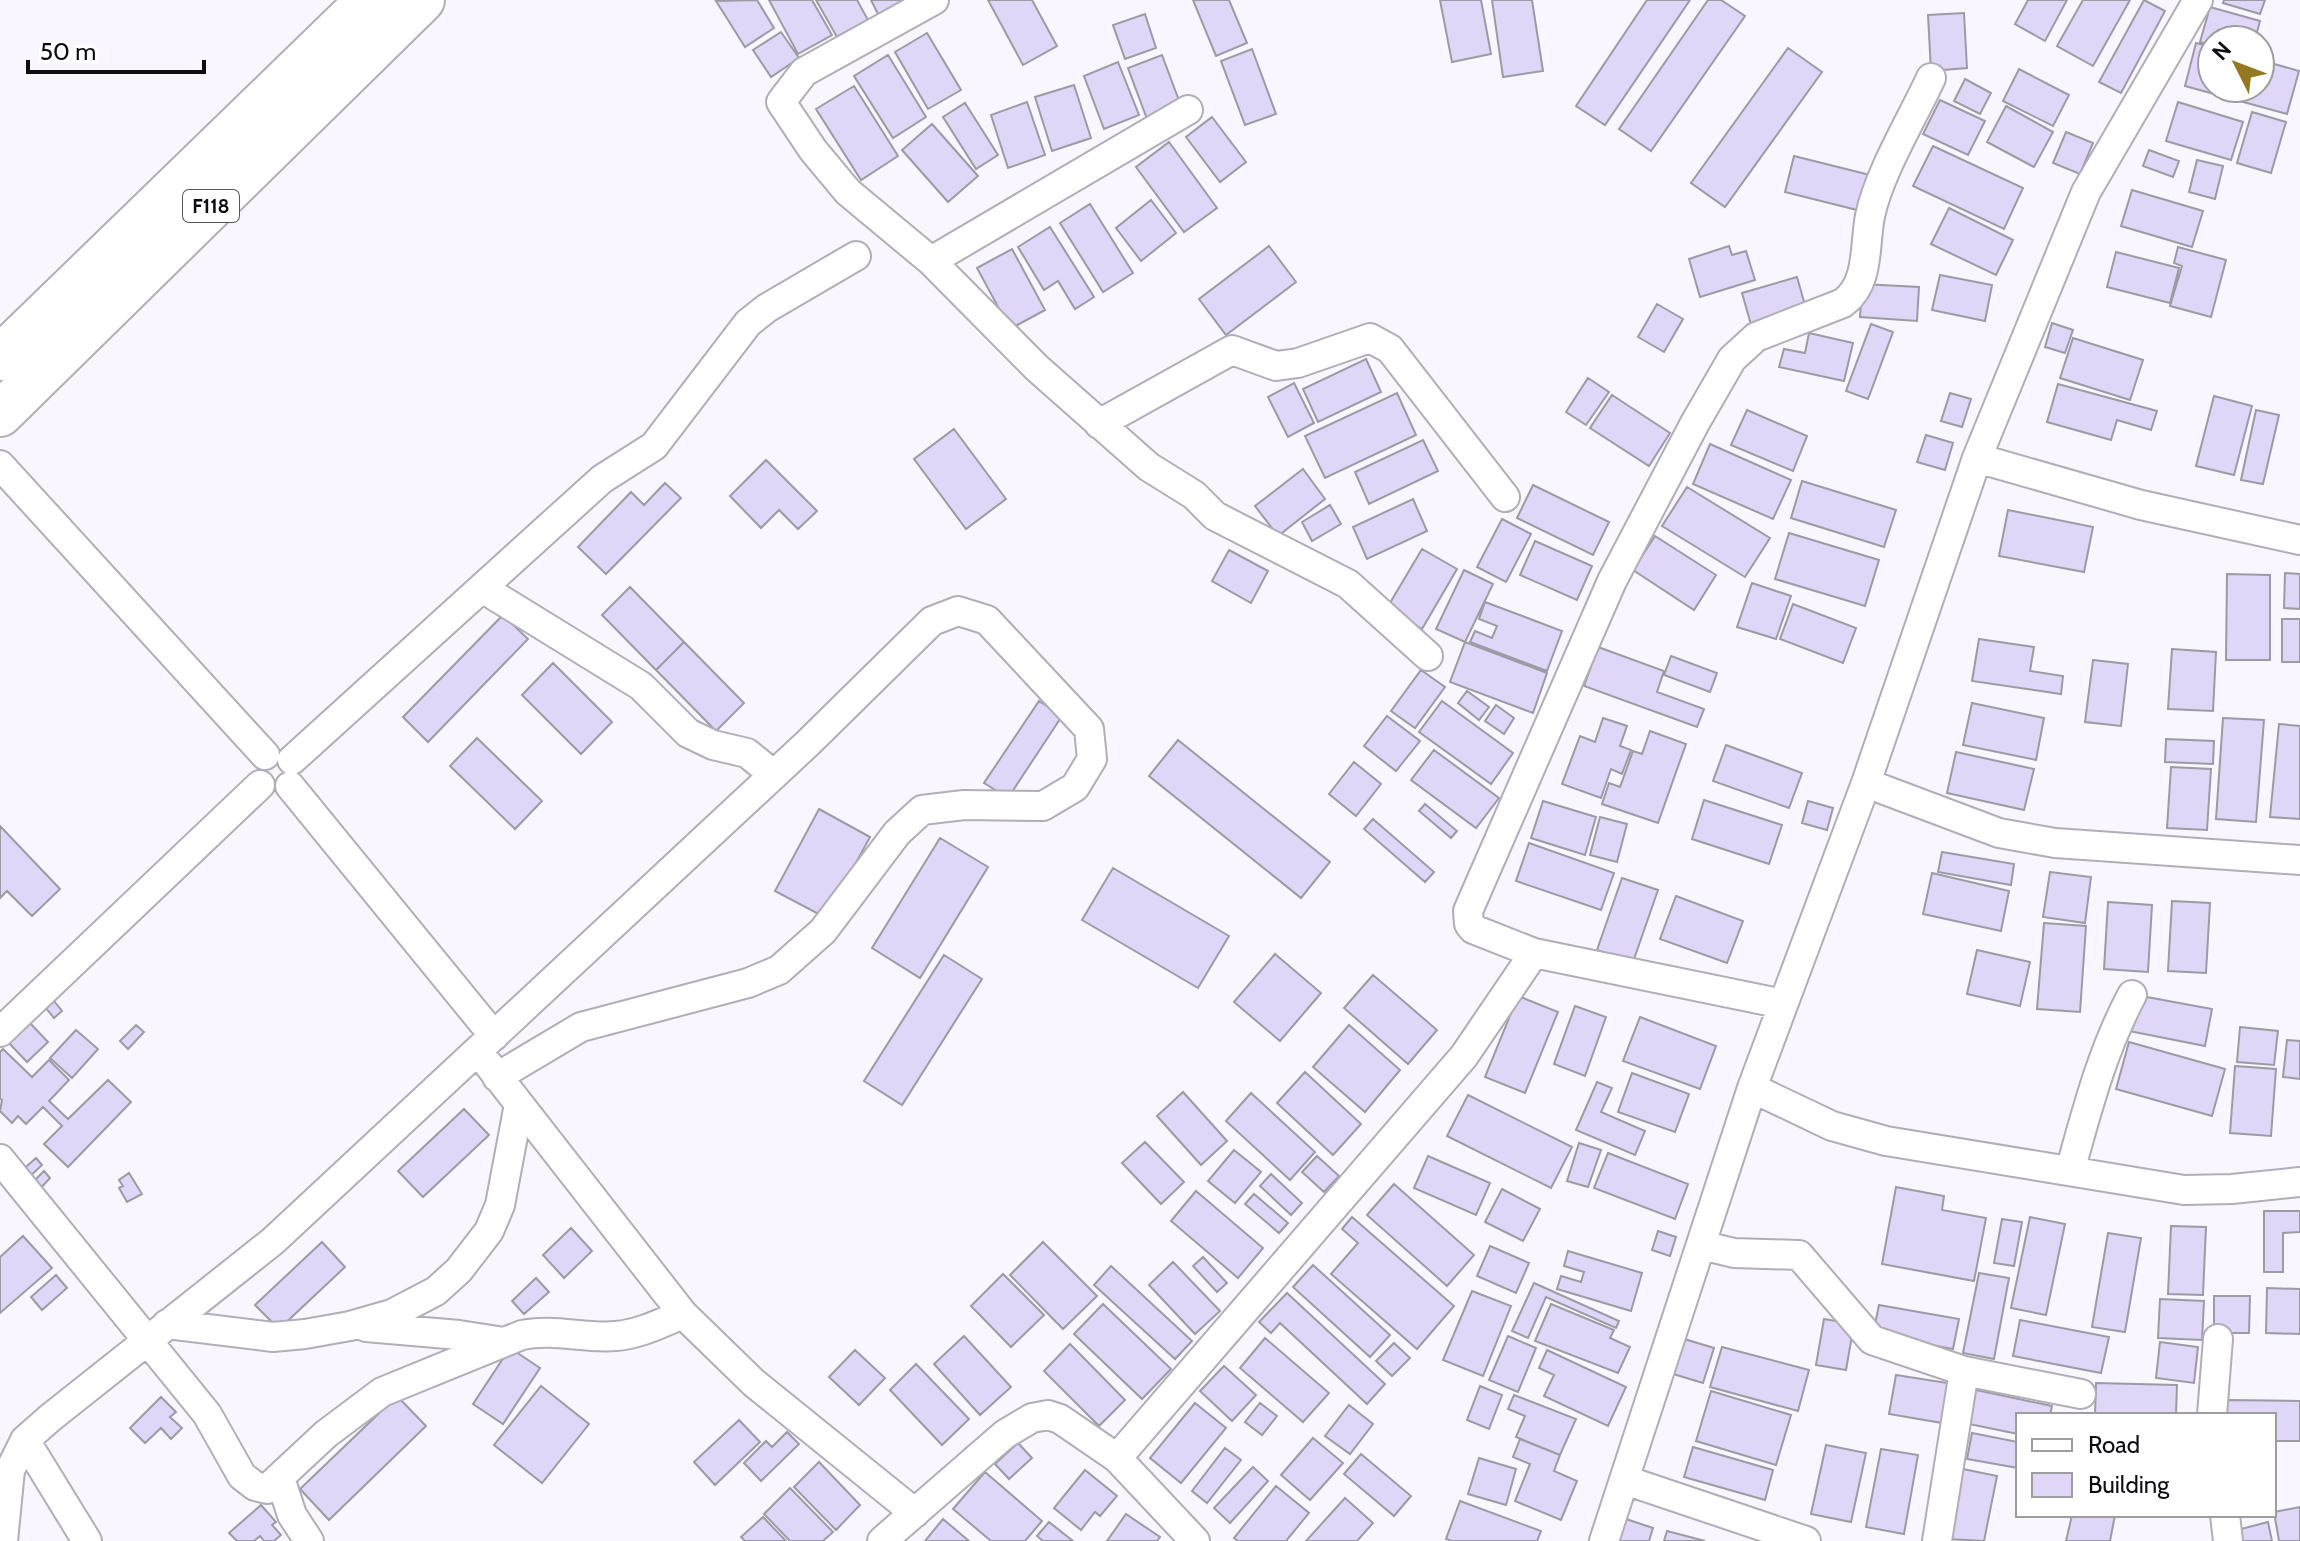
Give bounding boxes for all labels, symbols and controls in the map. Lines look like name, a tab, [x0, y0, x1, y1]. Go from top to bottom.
scale bar	[28, 24, 204, 74]
north arrow	[2196, 24, 2276, 104]
text: N	[2206, 36, 2237, 66]
text: 50 m	[40, 37, 96, 66]
road number: F118	[183, 190, 239, 222]
legend	[2016, 1413, 2276, 1517]
text: Road	[2088, 1430, 2140, 1459]
text: Building	[2088, 1470, 2170, 1499]

